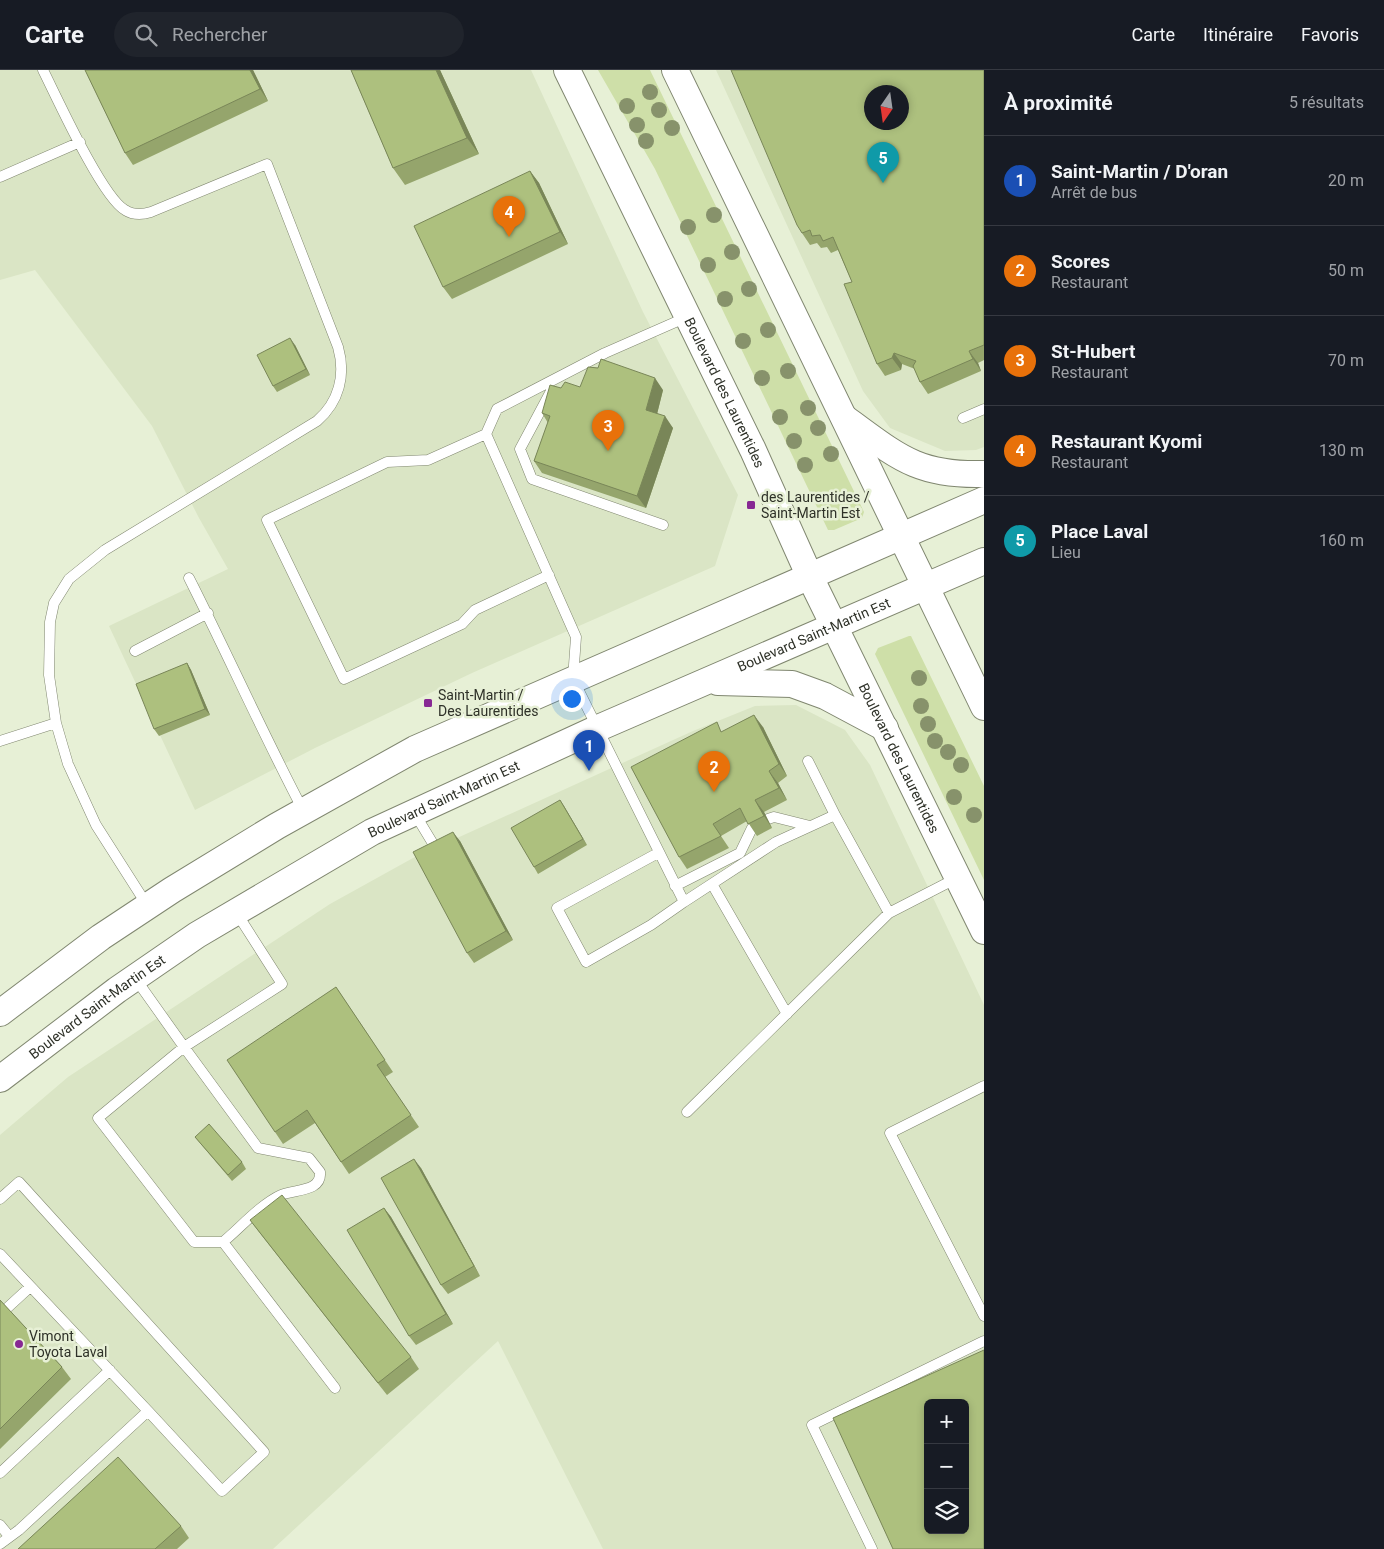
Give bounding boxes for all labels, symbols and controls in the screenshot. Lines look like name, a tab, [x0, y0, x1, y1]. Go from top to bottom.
search box	[114, 12, 464, 57]
text: Carte	[25, 21, 84, 49]
icon: search	[132, 21, 160, 49]
text: Rechercher	[172, 23, 267, 46]
text: Carte	[1132, 24, 1175, 45]
text: Itinéraire	[1203, 24, 1273, 45]
text: Favoris	[1301, 24, 1359, 45]
north arrow	[864, 85, 909, 130]
text: À proximité	[1004, 91, 1113, 115]
text: 5 résultats	[1289, 93, 1364, 112]
pin: 5	[867, 142, 899, 183]
text: Saint-Martin / D'oran	[1051, 160, 1228, 183]
text: 1	[1015, 171, 1025, 190]
text: 20 m	[1328, 171, 1364, 190]
text: Arrêt de bus	[1051, 183, 1137, 202]
pin: 4	[493, 196, 525, 237]
text: Scores	[1051, 250, 1110, 273]
text: 2	[1015, 261, 1025, 280]
text: 50 m	[1328, 261, 1364, 280]
text: Restaurant	[1051, 273, 1128, 292]
street label: Boulevard des Laurentides	[681, 315, 768, 470]
text: St-Hubert	[1051, 340, 1135, 363]
text: 3	[1015, 351, 1025, 370]
text: 70 m	[1328, 351, 1364, 370]
text: Restaurant	[1051, 363, 1128, 382]
pin: 3	[592, 410, 624, 451]
text: Restaurant Kyomi	[1051, 430, 1202, 453]
text: 4	[1015, 441, 1025, 460]
text: 130 m	[1319, 441, 1364, 460]
text: Restaurant	[1051, 453, 1128, 472]
place label: des Laurentides / Saint-Martin Est	[761, 489, 870, 521]
marker: des Laurentides / Saint-Martin Est	[745, 499, 757, 511]
text: Place Laval	[1051, 520, 1148, 543]
text: 5	[1015, 531, 1025, 550]
text: 160 m	[1319, 531, 1364, 550]
text: Lieu	[1051, 543, 1081, 562]
street label: Boulevard Saint-Martin Est	[735, 594, 893, 675]
street label: Boulevard des Laurentides	[855, 681, 943, 836]
your location	[559, 686, 585, 712]
place label: Saint-Martin / Des Laurentides	[438, 687, 538, 719]
marker: Saint-Martin / Des Laurentides	[422, 697, 434, 709]
pin: 1	[573, 730, 605, 771]
pin: 2	[698, 751, 730, 792]
street label: Boulevard Saint-Martin Est	[365, 757, 522, 841]
street label: Boulevard Saint-Martin Est	[26, 951, 168, 1062]
place label: Vimont Toyota Laval	[29, 1328, 107, 1360]
marker: Vimont Toyota Laval	[13, 1338, 25, 1350]
map controls	[924, 1399, 969, 1534]
button: +	[924, 1399, 969, 1444]
button: −	[924, 1444, 969, 1489]
button: layers	[924, 1489, 969, 1534]

